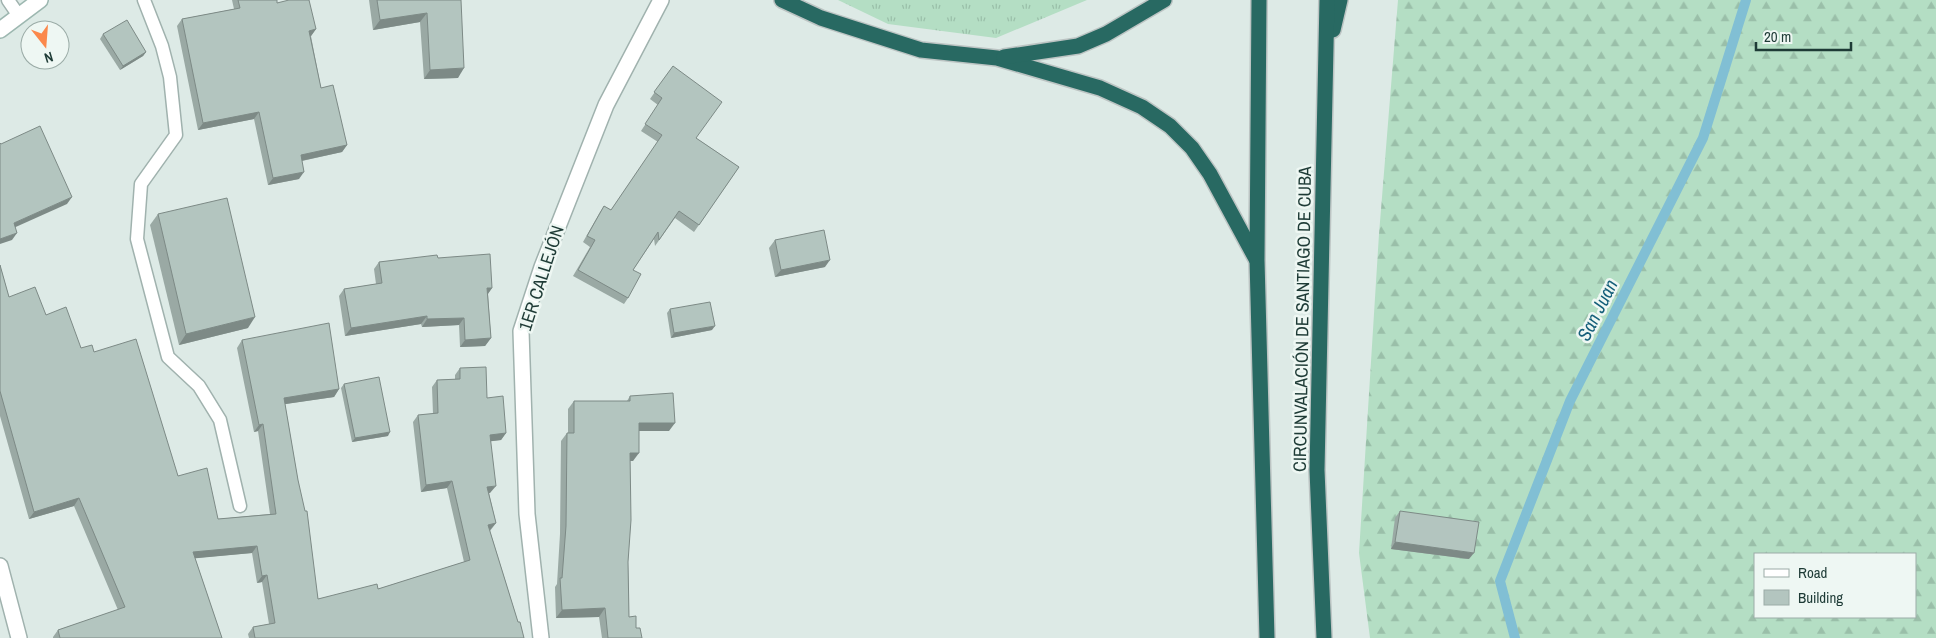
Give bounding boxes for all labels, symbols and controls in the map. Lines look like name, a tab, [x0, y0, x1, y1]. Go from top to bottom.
north arrow	[20, 20, 70, 70]
scale bar	[1756, 20, 1851, 52]
text: 20 m	[1764, 26, 1791, 47]
text: N	[42, 48, 55, 67]
street label: CIRCUNVALACIÓN DE SANTIAGO DE CUBA	[1287, 166, 1317, 472]
street label: 1ER CALLEJÓN	[512, 222, 570, 334]
water label: San Juan	[1570, 275, 1624, 345]
legend	[1754, 553, 1916, 618]
text: Road	[1798, 562, 1827, 583]
text: Building	[1798, 587, 1843, 608]

